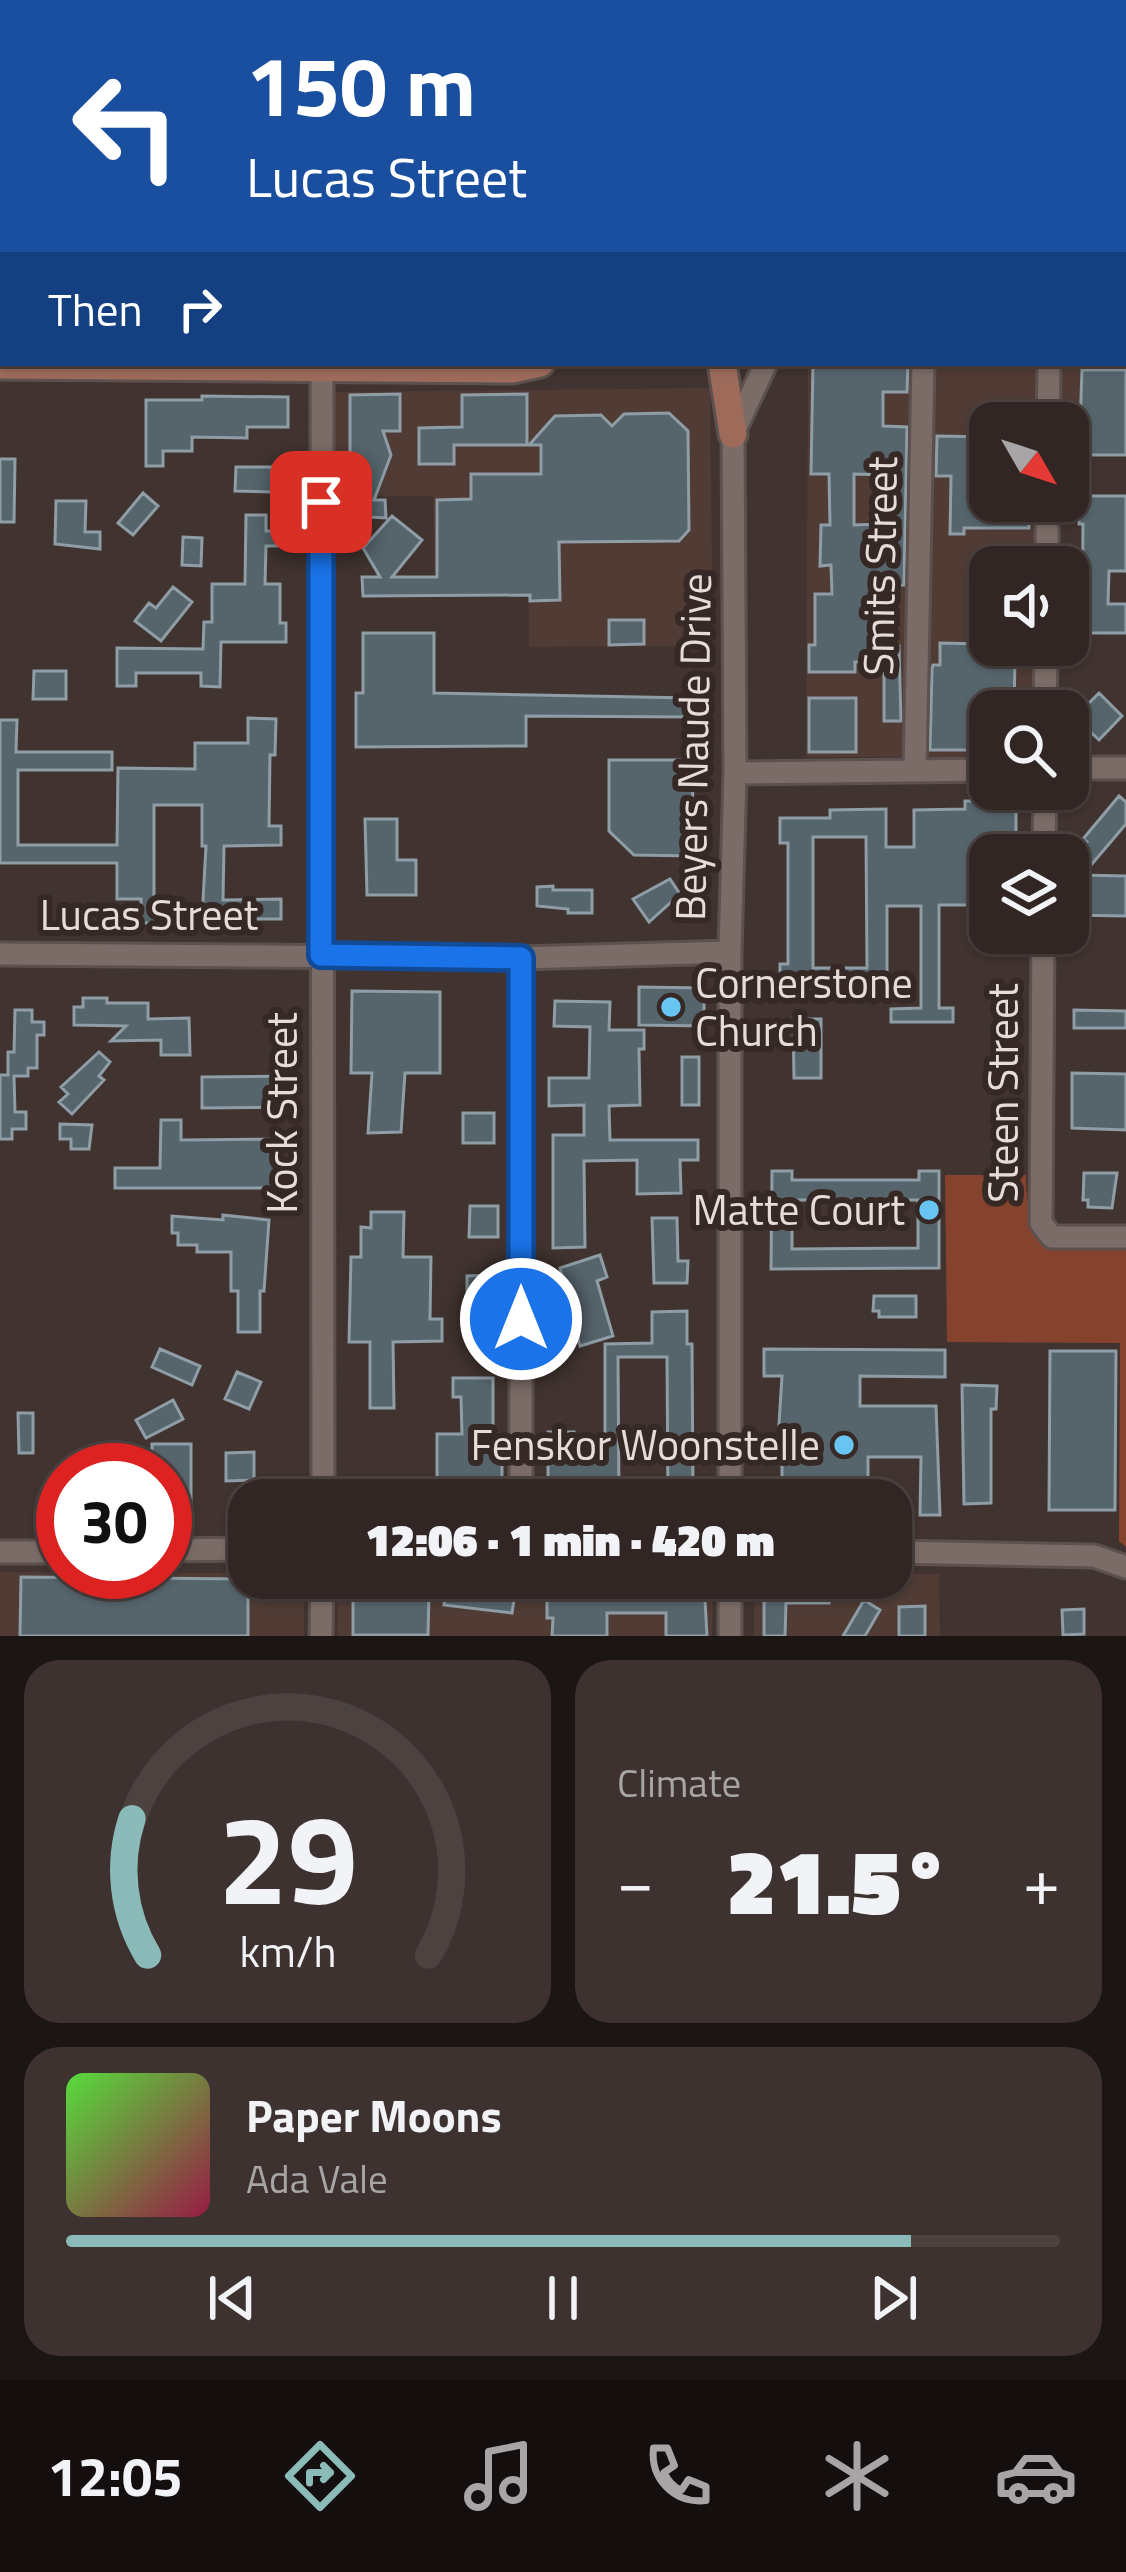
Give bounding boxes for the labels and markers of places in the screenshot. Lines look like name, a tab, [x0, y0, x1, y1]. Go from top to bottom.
pin	[270, 451, 372, 553]
place label: Cornerstone Church	[695, 950, 913, 1062]
marker: Cornerstone Church	[658, 994, 684, 1020]
place label: Matte Court	[693, 1177, 905, 1241]
marker: Matte Court	[916, 1197, 942, 1223]
place label: Fenskor Woonstelle	[470, 1412, 820, 1476]
marker: Fenskor Woonstelle	[831, 1432, 857, 1458]

